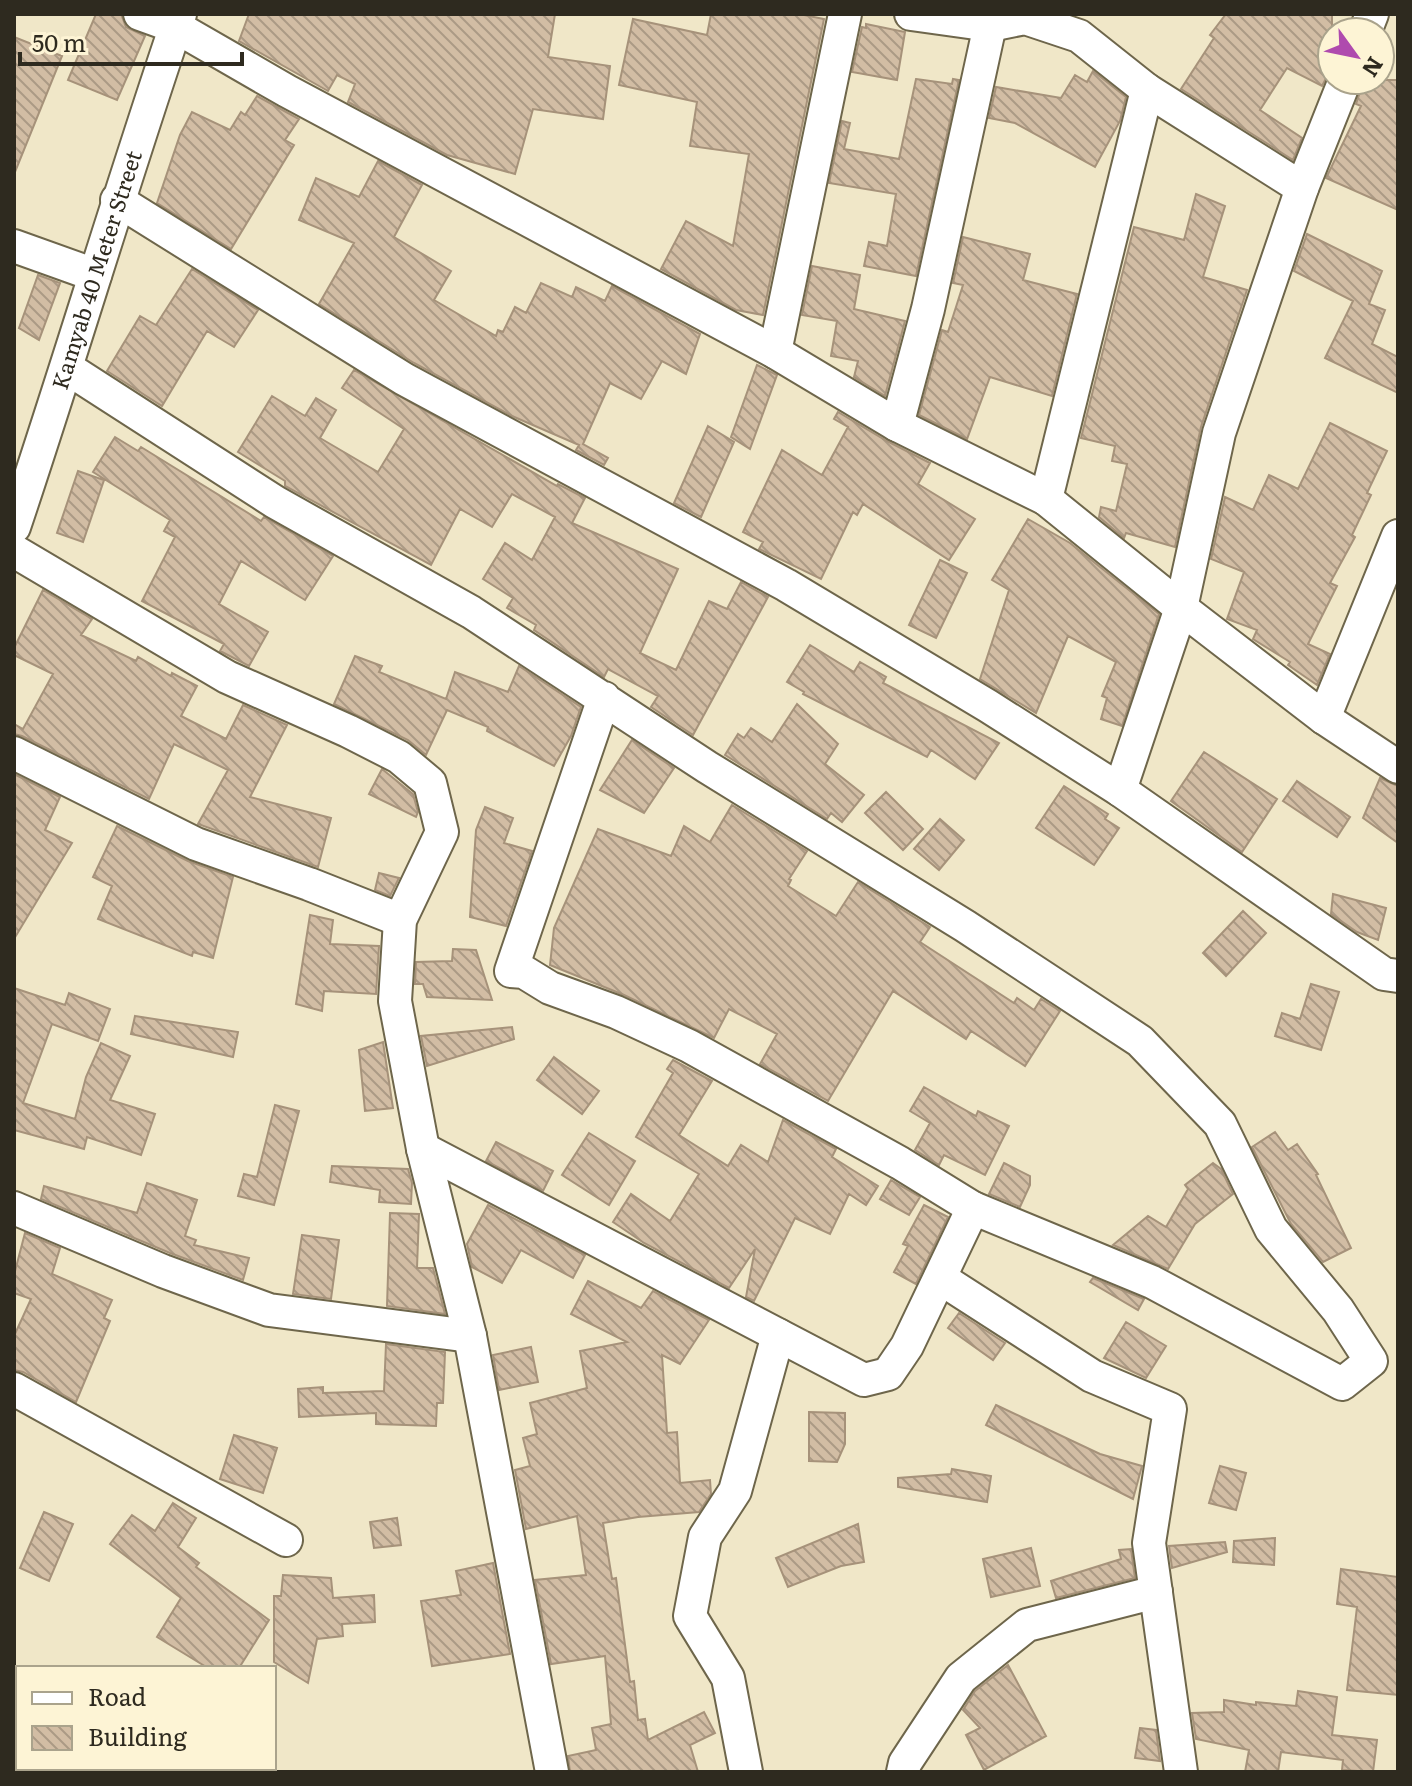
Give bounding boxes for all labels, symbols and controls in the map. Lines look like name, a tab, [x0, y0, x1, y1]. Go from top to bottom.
scale bar	[20, 16, 242, 66]
north arrow	[1316, 16, 1396, 96]
text: 50 m	[32, 24, 86, 59]
text: N	[1355, 51, 1393, 84]
street label: Kamyab 40 Meter Street	[42, 146, 149, 393]
legend	[16, 1666, 276, 1770]
text: Road	[88, 1678, 147, 1713]
text: Building	[88, 1718, 187, 1753]

